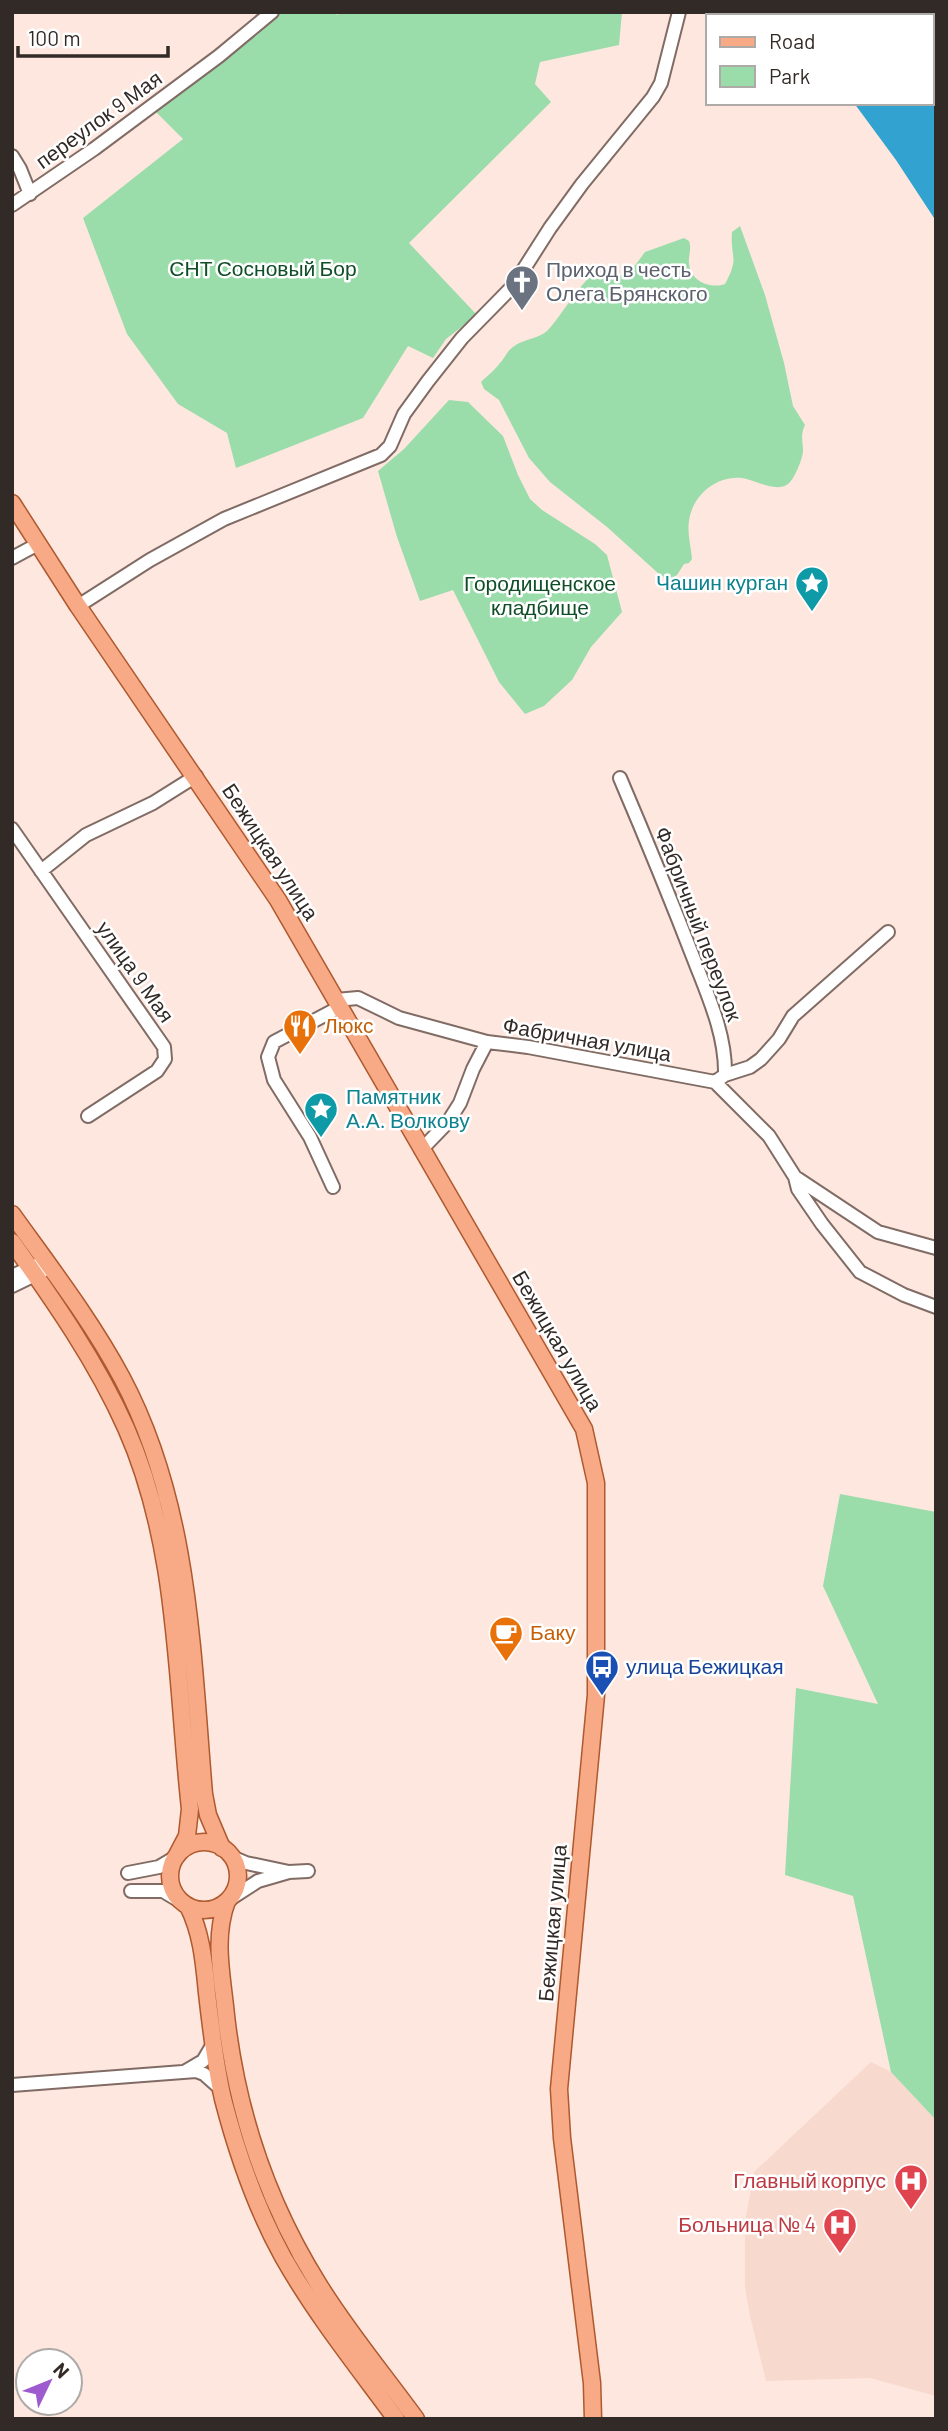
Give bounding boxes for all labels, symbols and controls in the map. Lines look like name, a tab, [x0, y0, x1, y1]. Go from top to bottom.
scale bar	[18, 14, 168, 58]
legend	[706, 14, 934, 105]
text: 100 m	[28, 25, 81, 50]
text: Road	[769, 28, 815, 53]
text: Park	[769, 63, 810, 88]
street label: переулок 9 Мая	[30, 65, 166, 173]
park label: СНТ Сосновый Бор	[169, 255, 357, 280]
place label: Приход в честь Олега Брянского	[546, 256, 708, 305]
church icon: Приход в честь Олега Брянского	[503, 263, 541, 312]
place icon: Чашин курган	[793, 564, 831, 613]
place label: Чашин курган	[656, 569, 788, 594]
park label: Городищенское кладбище	[464, 570, 616, 619]
street label: Бежицкая улица	[218, 778, 325, 924]
street label: Фабричный переулок	[651, 823, 748, 1025]
street label: улица 9 Мая	[92, 916, 180, 1027]
restaurant icon: Люкс	[281, 1007, 319, 1056]
street label: Фабричная улица	[501, 1011, 674, 1066]
place label: Люкс	[324, 1012, 373, 1037]
place label: Памятник А.А. Волкову	[346, 1083, 470, 1132]
place icon: Памятник А.А. Волкову	[302, 1090, 340, 1139]
street label: Бежицкая улица	[508, 1266, 609, 1415]
cafe icon: Баку	[487, 1614, 525, 1663]
place label: Баку	[530, 1619, 576, 1644]
bus stop icon: улица Бежицкая	[583, 1648, 621, 1697]
place label: улица Бежицкая	[626, 1653, 784, 1678]
street label: Бежицкая улица	[532, 1843, 571, 2002]
hospital icon: Главный корпус	[892, 2162, 930, 2211]
place label: Главный корпус	[733, 2167, 886, 2192]
hospital icon: Больница № 4	[821, 2206, 859, 2255]
place label: Больница № 4	[678, 2211, 816, 2236]
north arrow	[14, 2347, 84, 2417]
text: N	[49, 2358, 75, 2383]

